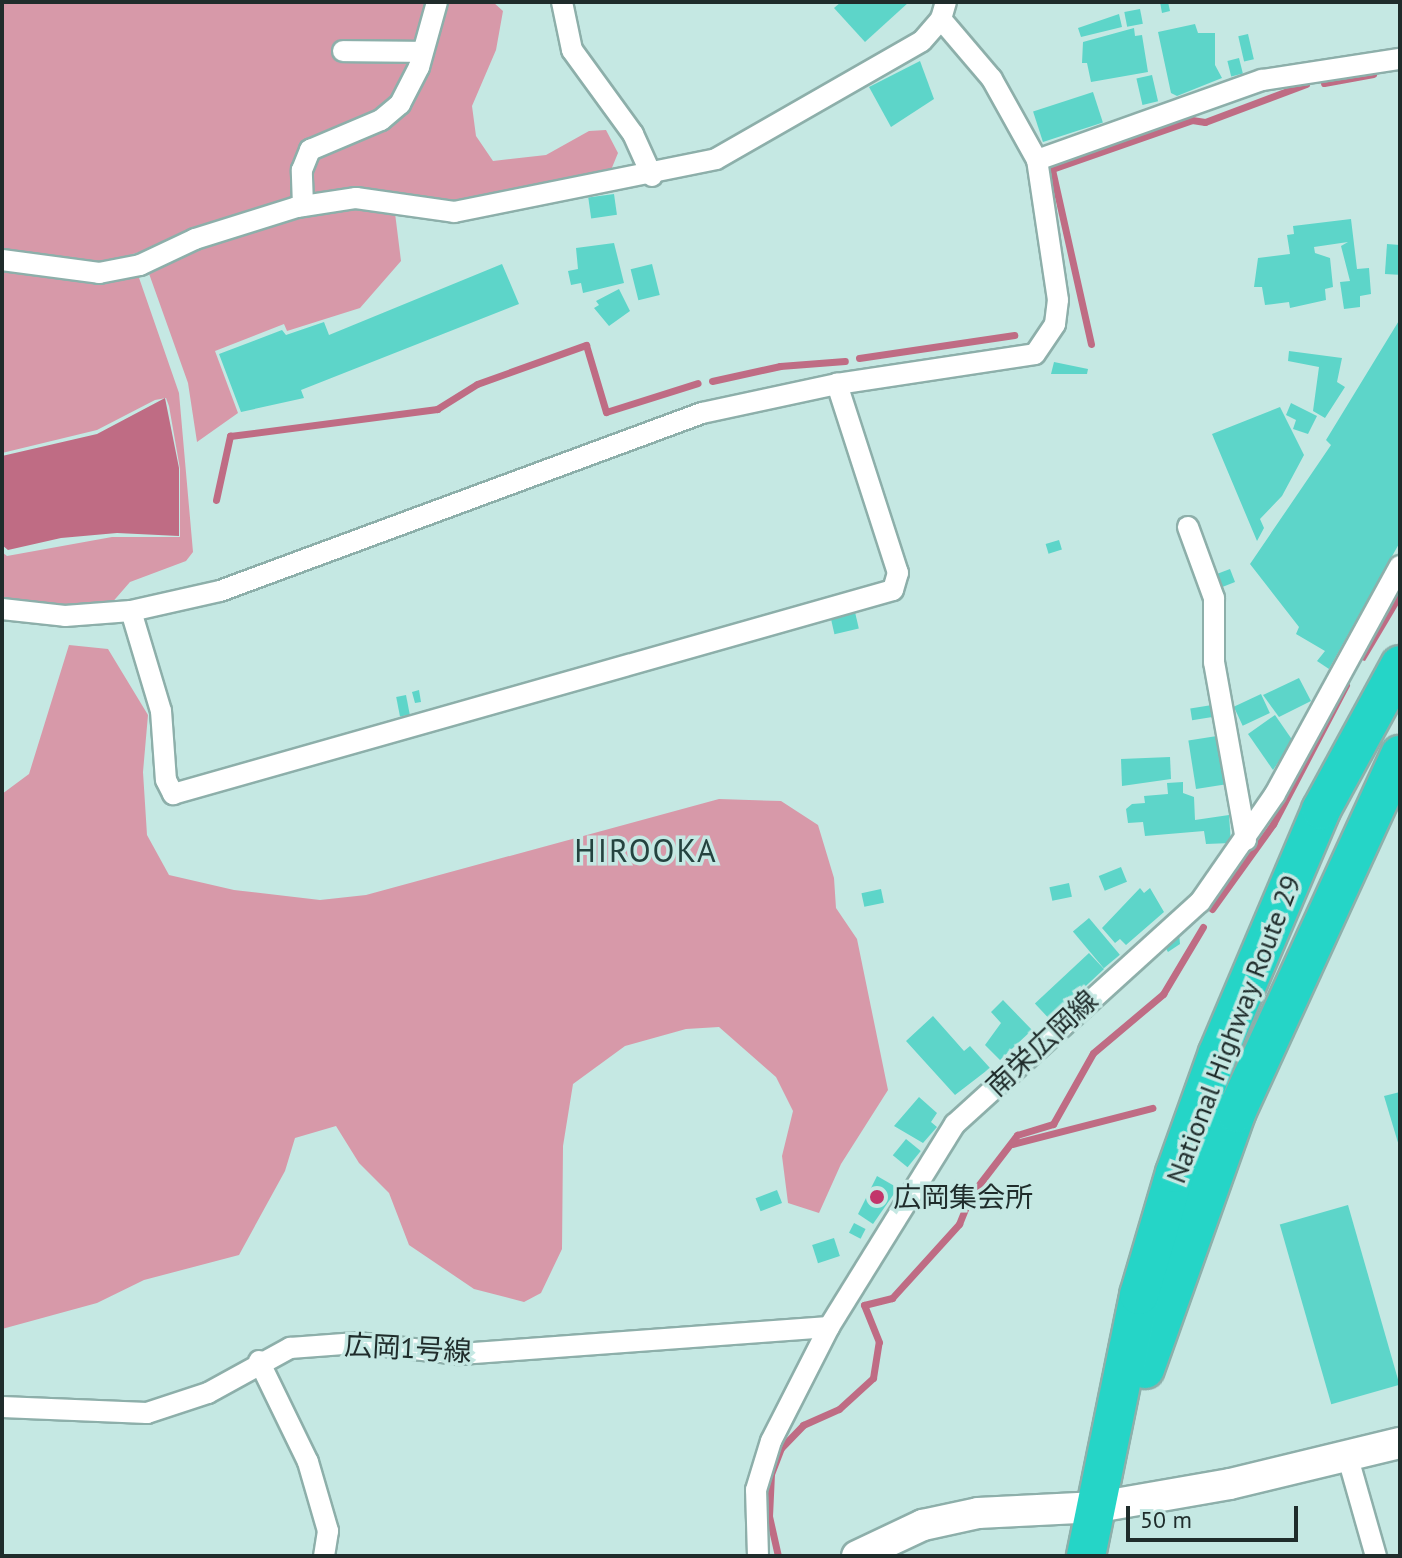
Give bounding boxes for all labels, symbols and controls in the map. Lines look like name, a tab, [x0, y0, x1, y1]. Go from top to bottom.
district label: HIROOKA	[574, 831, 718, 869]
street label: National Highway Route 29	[1159, 870, 1307, 1188]
street label: 南栄広岡線	[979, 983, 1105, 1103]
place label: 広岡集会所	[893, 1180, 1033, 1214]
marker: 広岡集会所	[868, 1188, 886, 1206]
street label: 広岡1号線	[344, 1328, 472, 1368]
scale bar	[1130, 1490, 1302, 1540]
text: 50 m	[1140, 1504, 1192, 1535]

